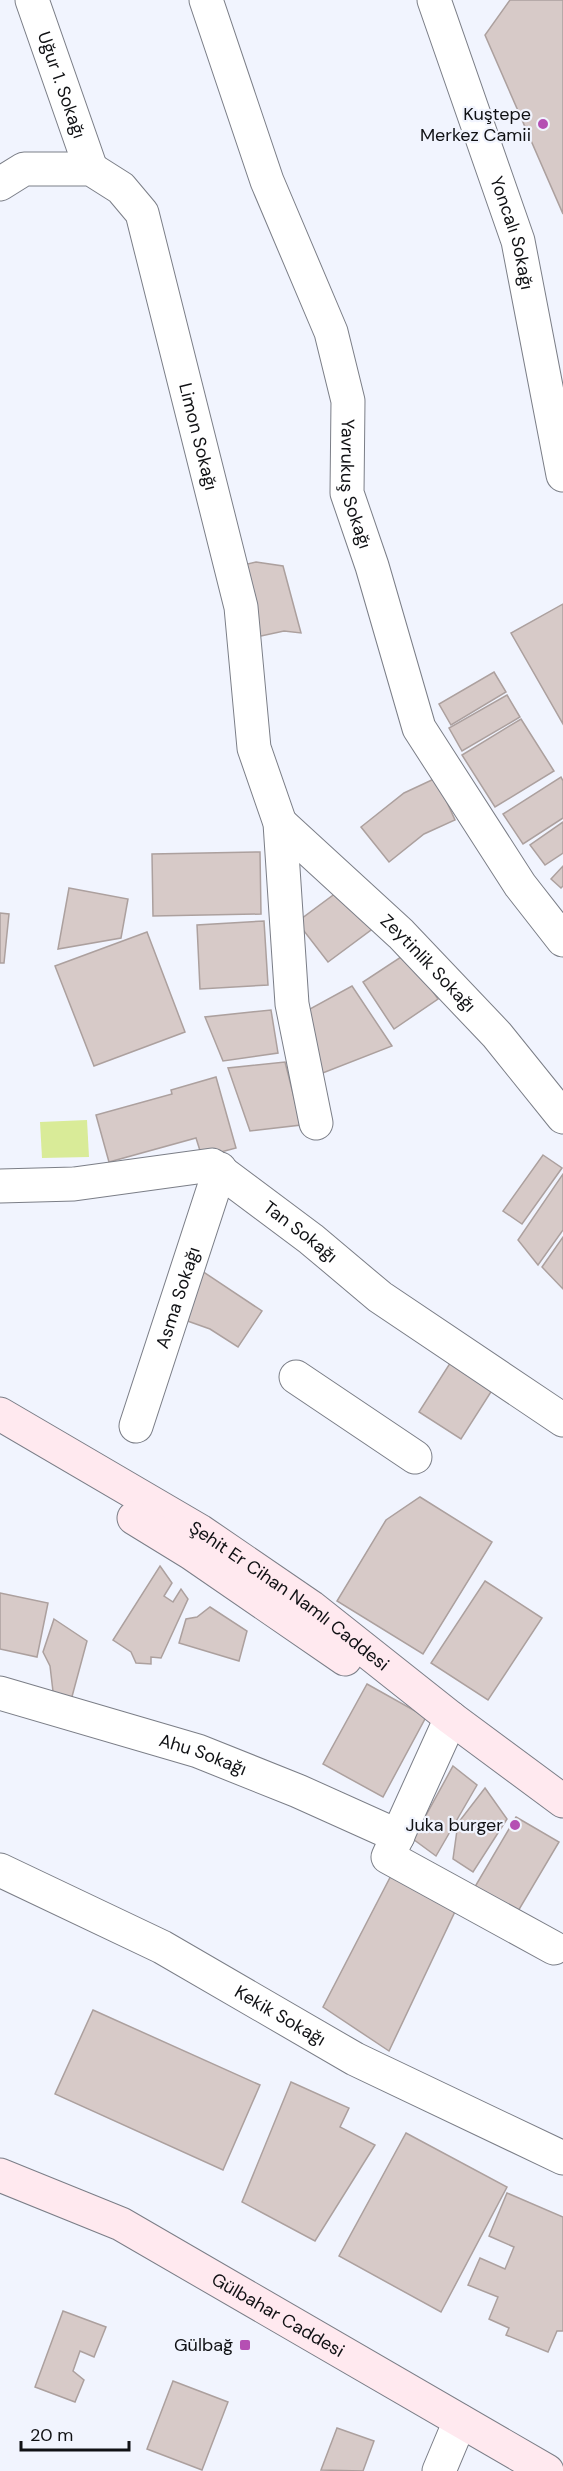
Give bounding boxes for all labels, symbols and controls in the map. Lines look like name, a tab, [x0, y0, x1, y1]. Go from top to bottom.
street label: Uğur 1. Sokağı	[32, 28, 91, 142]
place label: Kuştepe Merkez Camii	[420, 102, 531, 147]
marker: Kuştepe Merkez Camii	[536, 117, 550, 131]
street label: Yoncalı Sokağı	[484, 173, 539, 292]
street label: Limon Sokağı	[173, 380, 223, 493]
street label: Yavrukuş Sokağı	[335, 419, 377, 552]
street label: Zeytinlik Sokağı	[375, 909, 481, 1017]
street label: Tan Sokağı	[258, 1195, 342, 1268]
street label: Asma Sokağı	[150, 1244, 206, 1352]
street label: Şehit Er Cihan Namlı Caddesi	[185, 1515, 394, 1676]
street label: Ahu Sokağı	[156, 1728, 250, 1781]
place label: Juka burger	[405, 1813, 503, 1837]
marker: Juka burger	[508, 1818, 522, 1832]
street label: Kekik Sokağı	[230, 1980, 330, 2051]
street label: Gülbahar Caddesi	[207, 2267, 349, 2363]
place label: Gülbağ	[174, 2333, 233, 2357]
marker: Gülbağ	[238, 2338, 252, 2352]
scale bar	[21, 2414, 129, 2452]
text: 20 m	[30, 2423, 73, 2447]

